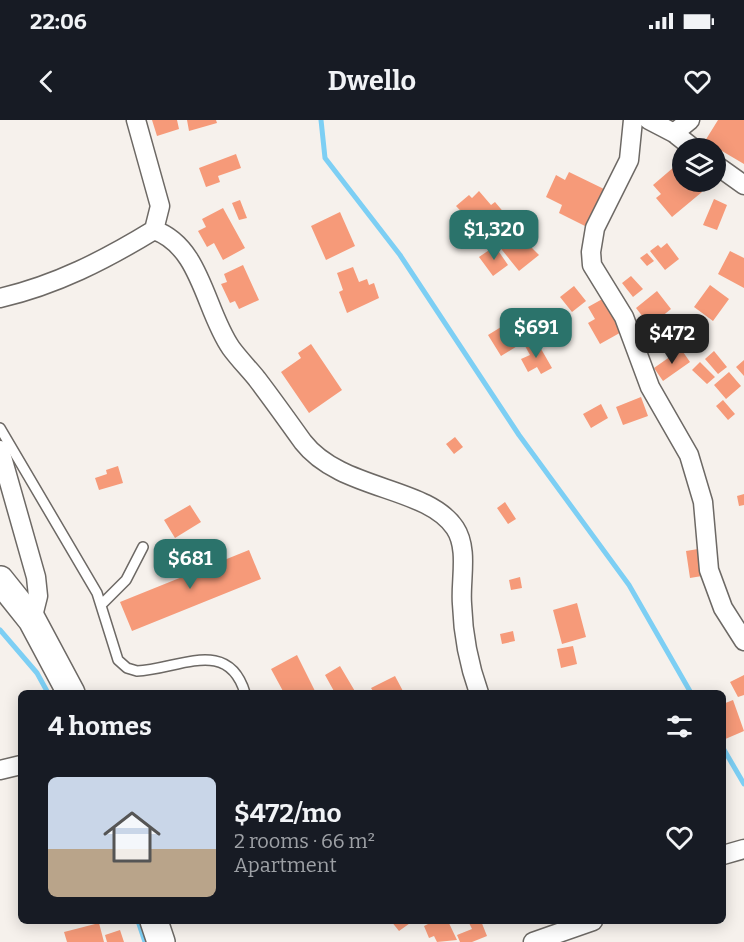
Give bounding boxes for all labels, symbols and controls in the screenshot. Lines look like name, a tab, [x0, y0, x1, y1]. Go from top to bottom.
text: 22:06	[30, 8, 87, 35]
icon: back	[30, 65, 63, 98]
text: Dwello	[328, 65, 416, 97]
icon: heart	[681, 65, 714, 98]
map controls	[672, 138, 726, 192]
button: layers	[672, 138, 726, 192]
pin: $1,320	[445, 210, 543, 261]
text: $1,320	[463, 217, 525, 241]
pin: $691	[500, 308, 572, 359]
pin: $472	[636, 314, 708, 365]
text: $691	[514, 315, 558, 339]
text: $472	[649, 321, 695, 345]
pin: $681	[154, 539, 226, 590]
text: $681	[168, 546, 212, 570]
icon: filters	[663, 710, 696, 743]
text: 4 homes	[48, 711, 152, 742]
text: $472/mo	[234, 798, 342, 829]
icon: home	[96, 801, 168, 873]
icon: heart	[663, 821, 696, 854]
text: 2 rooms · 66 m²	[234, 829, 375, 853]
text: Apartment	[234, 853, 337, 877]

